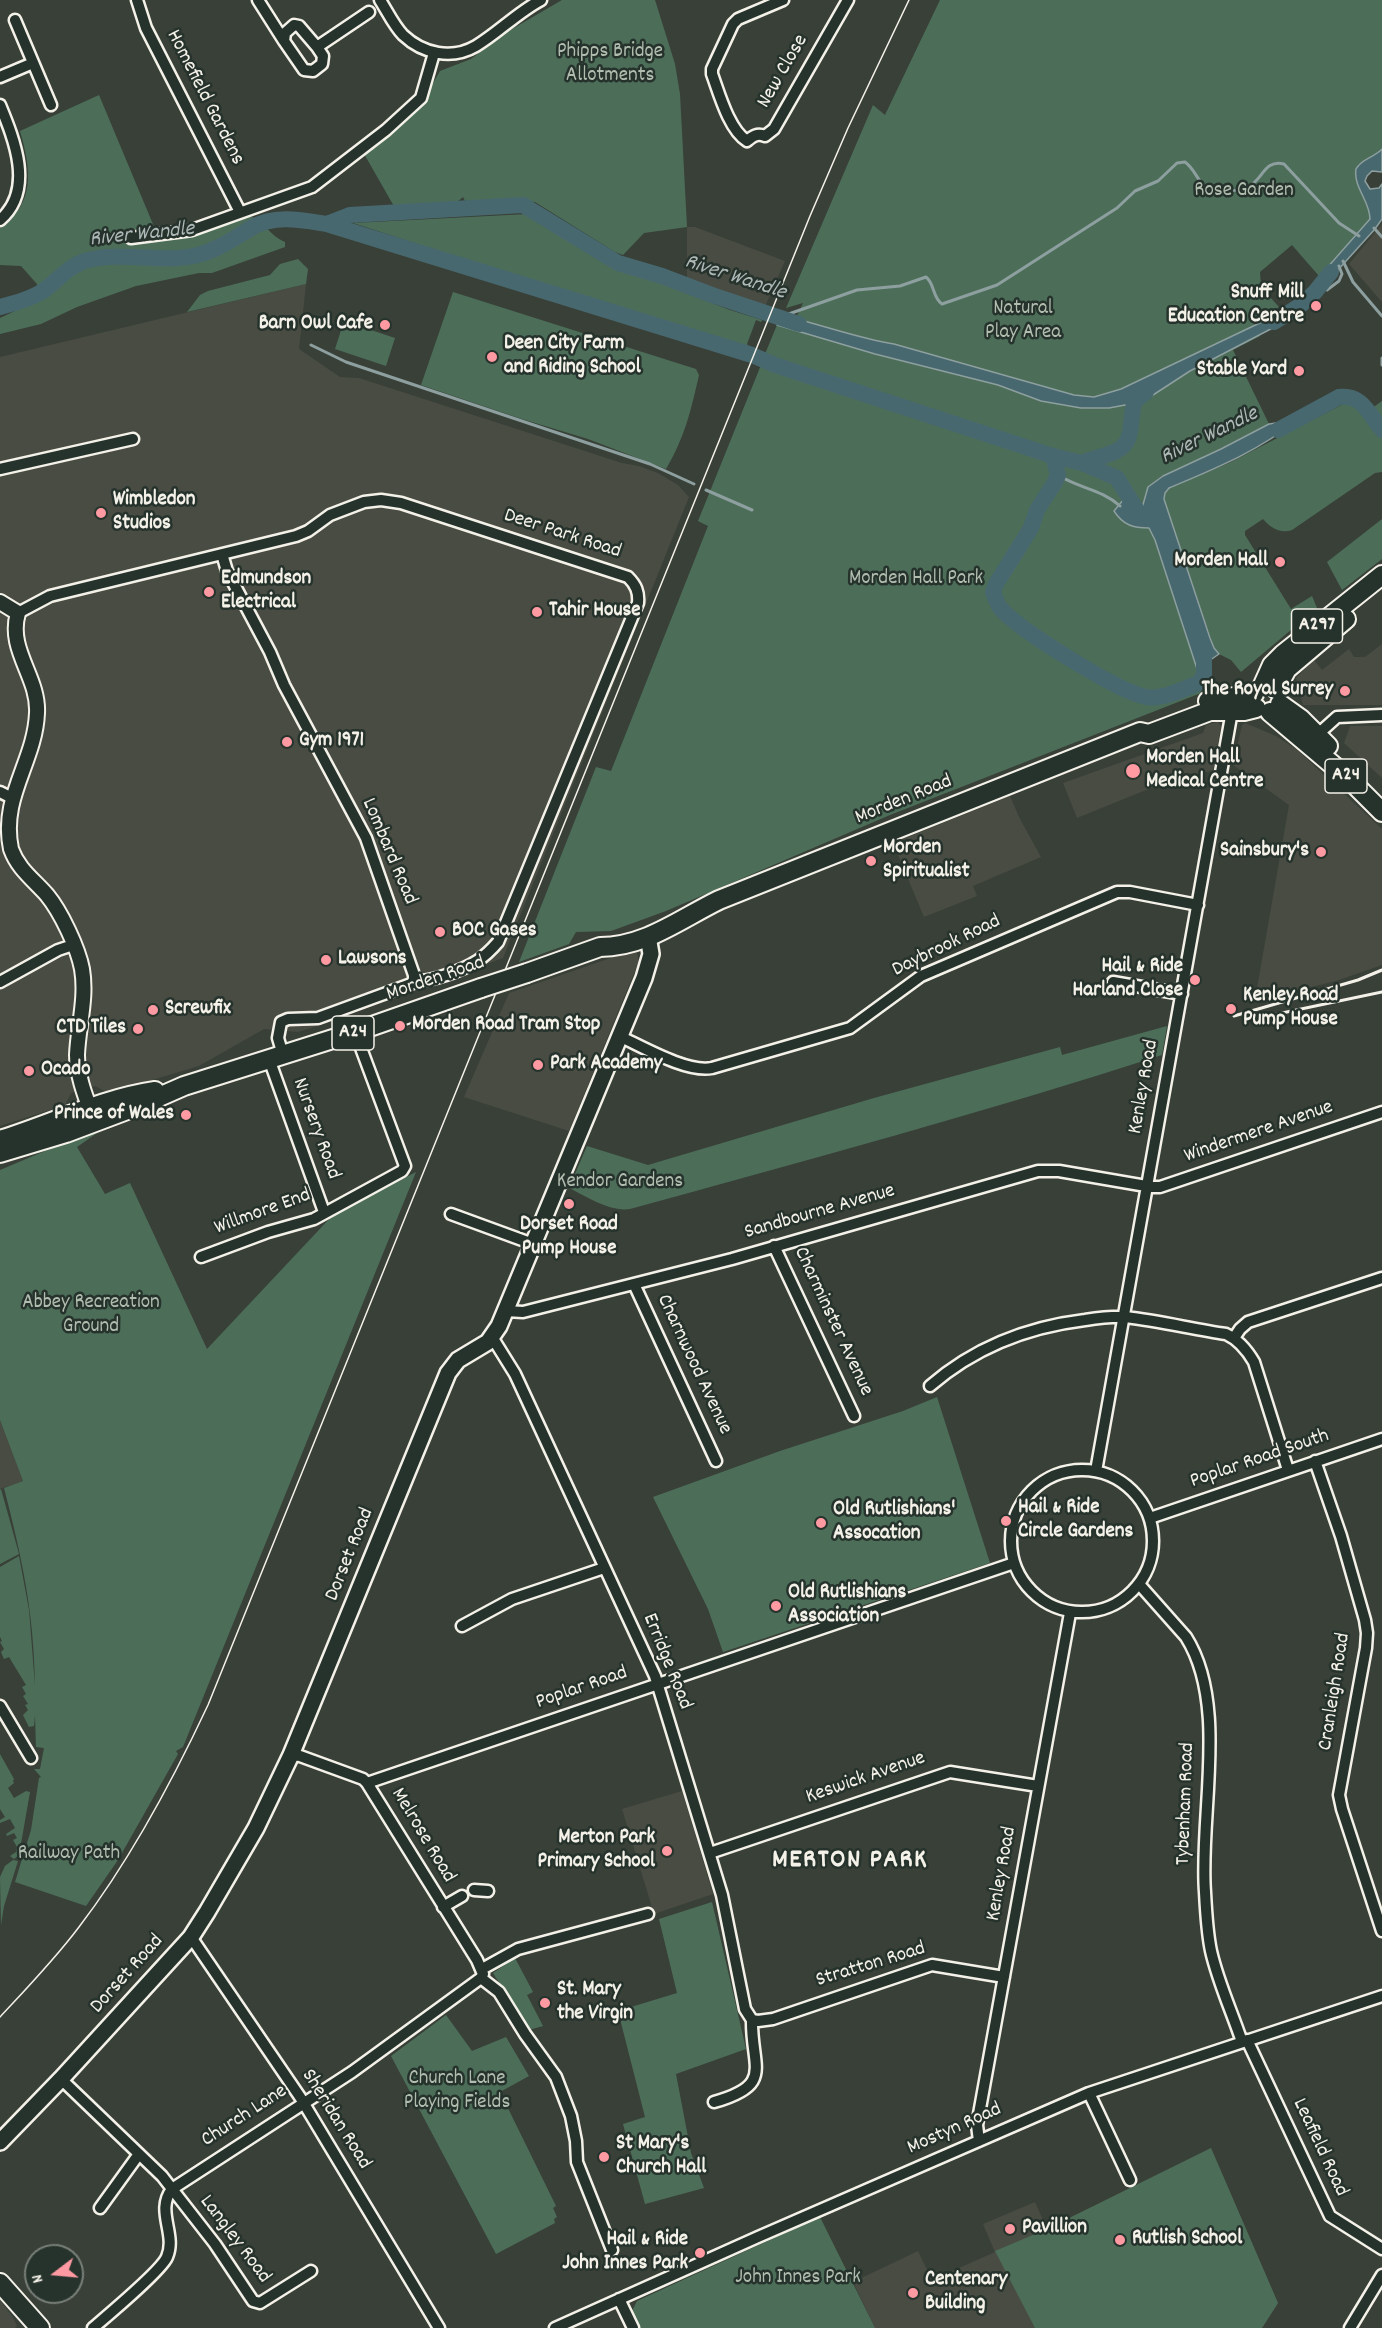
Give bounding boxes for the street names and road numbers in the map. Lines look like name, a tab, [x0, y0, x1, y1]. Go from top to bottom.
street label: Homefield Gardens	[159, 26, 249, 170]
street label: New Close	[753, 31, 815, 113]
street label: Deer Park Road	[500, 504, 624, 566]
road number: A297	[1292, 609, 1342, 643]
road number: A24	[1325, 759, 1367, 793]
street label: Morden Road	[852, 770, 956, 832]
street label: Lombard Road	[354, 795, 422, 909]
street label: Daybrook Road	[889, 910, 1005, 984]
street label: Morden Road	[384, 951, 488, 1009]
road number: A24	[332, 1016, 374, 1050]
street label: Kenley Road	[1124, 1038, 1166, 1136]
street label: Nursery Road	[285, 1075, 345, 1183]
street label: Windermere Avenue	[1181, 1096, 1337, 1170]
street label: Sandbourne Avenue	[742, 1180, 898, 1246]
street label: Willmore End	[211, 1184, 315, 1242]
street label: Charminster Avenue	[786, 1243, 878, 1401]
street label: Charnwood Avenue	[650, 1291, 736, 1439]
street label: Poplar Road South	[1187, 1424, 1333, 1496]
street label: Dorset Road	[321, 1505, 381, 1605]
street label: Erridge Road	[635, 1610, 697, 1714]
street label: Cranleigh Road	[1314, 1631, 1358, 1753]
street label: Poplar Road	[533, 1662, 631, 1716]
street label: Tybenham Road	[1172, 1742, 1202, 1866]
street label: Keswick Avenue	[803, 1747, 929, 1811]
street label: Melrose Road	[384, 1784, 460, 1888]
street label: Kenley Road	[982, 1825, 1024, 1923]
street label: Dorset Road	[86, 1930, 170, 2020]
street label: Stratton Road	[813, 1937, 929, 1995]
street label: Sheridan Road	[294, 2065, 376, 2175]
street label: Church Lane	[197, 2080, 293, 2154]
street label: Leafield Road	[1285, 2095, 1353, 2201]
street label: Mostyn Road	[904, 2098, 1006, 2162]
street label: Langley Road	[193, 2191, 275, 2289]

